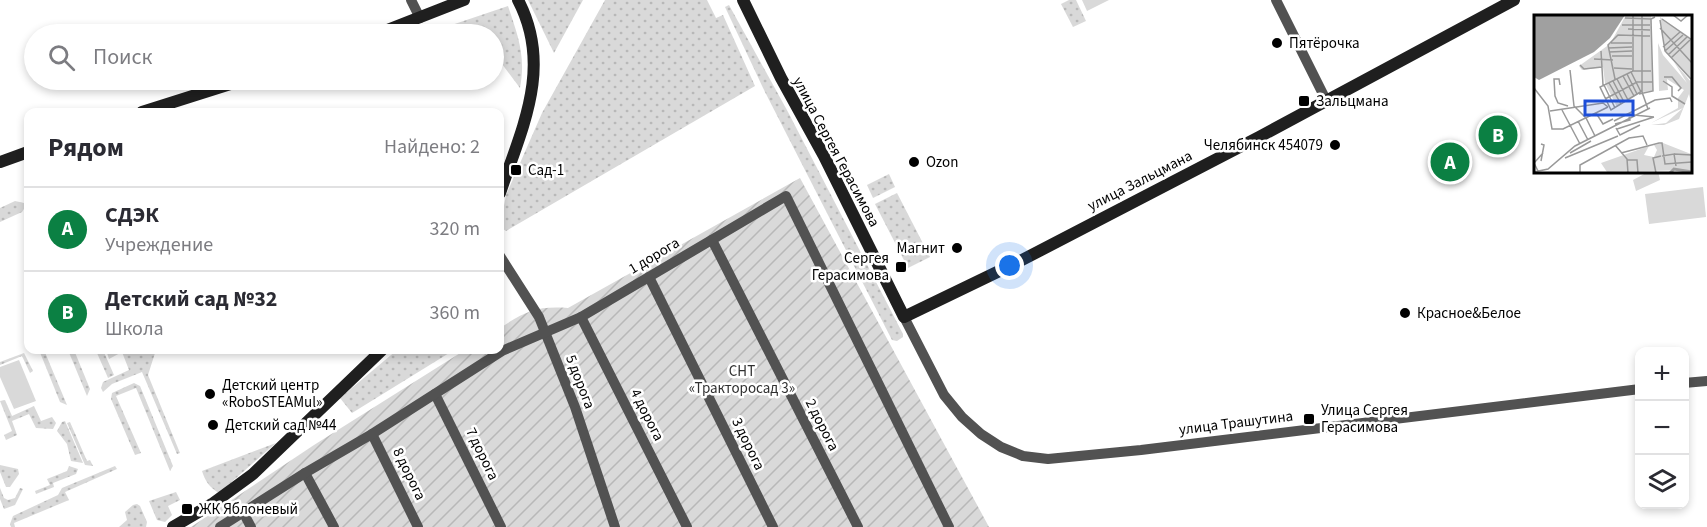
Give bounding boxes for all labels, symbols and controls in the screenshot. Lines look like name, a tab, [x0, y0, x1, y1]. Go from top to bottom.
inset map	[1534, 15, 1692, 172]
search box	[24, 24, 504, 90]
place label: Пятёрочка	[1289, 33, 1360, 54]
marker: Пятёрочка	[1270, 36, 1284, 50]
icon: search	[45, 41, 78, 74]
text: Поиск	[93, 41, 152, 73]
street label: улица Сергея Герасимова	[787, 73, 885, 231]
place label: Зальцмана	[1316, 91, 1389, 112]
marker: Зальцмана	[1297, 94, 1311, 108]
pin: B	[1478, 112, 1518, 158]
text: Рядом	[48, 129, 124, 166]
text: Найдено: 2	[384, 133, 480, 161]
place label: Челябинск 454079	[1204, 135, 1323, 156]
marker: Челябинск 454079	[1328, 138, 1342, 152]
pin: A	[1430, 140, 1470, 184]
street label: улица Зальцмана	[1084, 146, 1196, 216]
place label: Ozon	[926, 152, 958, 173]
marker: Ozon	[907, 155, 921, 169]
place label: Сад-1	[528, 160, 564, 181]
marker: Сад-1	[509, 163, 523, 177]
text: СДЭК	[105, 199, 159, 231]
text: A	[62, 215, 73, 243]
text: 320 m	[430, 215, 480, 243]
text: Учреждение	[105, 231, 213, 259]
street label: 1 дорога	[624, 233, 684, 279]
place label: Магнит	[897, 238, 945, 259]
marker: Магнит	[950, 241, 964, 255]
place label: Сергея Герасимова	[812, 248, 889, 286]
your location	[995, 251, 1024, 280]
marker: Сергея Герасимова	[894, 260, 908, 274]
text: Детский сад №32	[105, 283, 278, 315]
text: B	[61, 299, 74, 327]
text: 360 m	[430, 299, 480, 327]
place label: Красное&Белое	[1417, 303, 1521, 324]
marker: Красное&Белое	[1398, 306, 1412, 320]
text: Школа	[105, 315, 164, 343]
map controls	[1635, 347, 1689, 509]
button: +	[1635, 347, 1689, 401]
street label: 5 дорога	[560, 352, 600, 412]
park label: СНТ «Тракторосад 3»	[689, 361, 795, 399]
place label: Детский центр «RoboSTEAMul»	[222, 375, 323, 413]
street label: 4 дорога	[625, 385, 669, 445]
marker: Детский центр «RoboSTEAMul»	[203, 387, 217, 401]
street label: 2 дорога	[800, 395, 844, 455]
place label: Улица Сергея Герасимова	[1321, 400, 1408, 438]
button: −	[1635, 401, 1689, 455]
street label: улица Трашутина	[1178, 406, 1294, 440]
marker: Улица Сергея Герасимова	[1302, 412, 1316, 426]
street label: 3 дорога	[726, 414, 770, 474]
place label: Детский сад №44	[225, 415, 337, 436]
marker: Детский сад №44	[206, 418, 220, 432]
street label: 7 дорога	[460, 424, 504, 484]
street label: 8 дорога	[387, 444, 431, 504]
button: layers	[1635, 455, 1689, 509]
place label: ЖК Яблоневый	[199, 499, 298, 520]
marker: ЖК Яблоневый	[180, 502, 194, 516]

